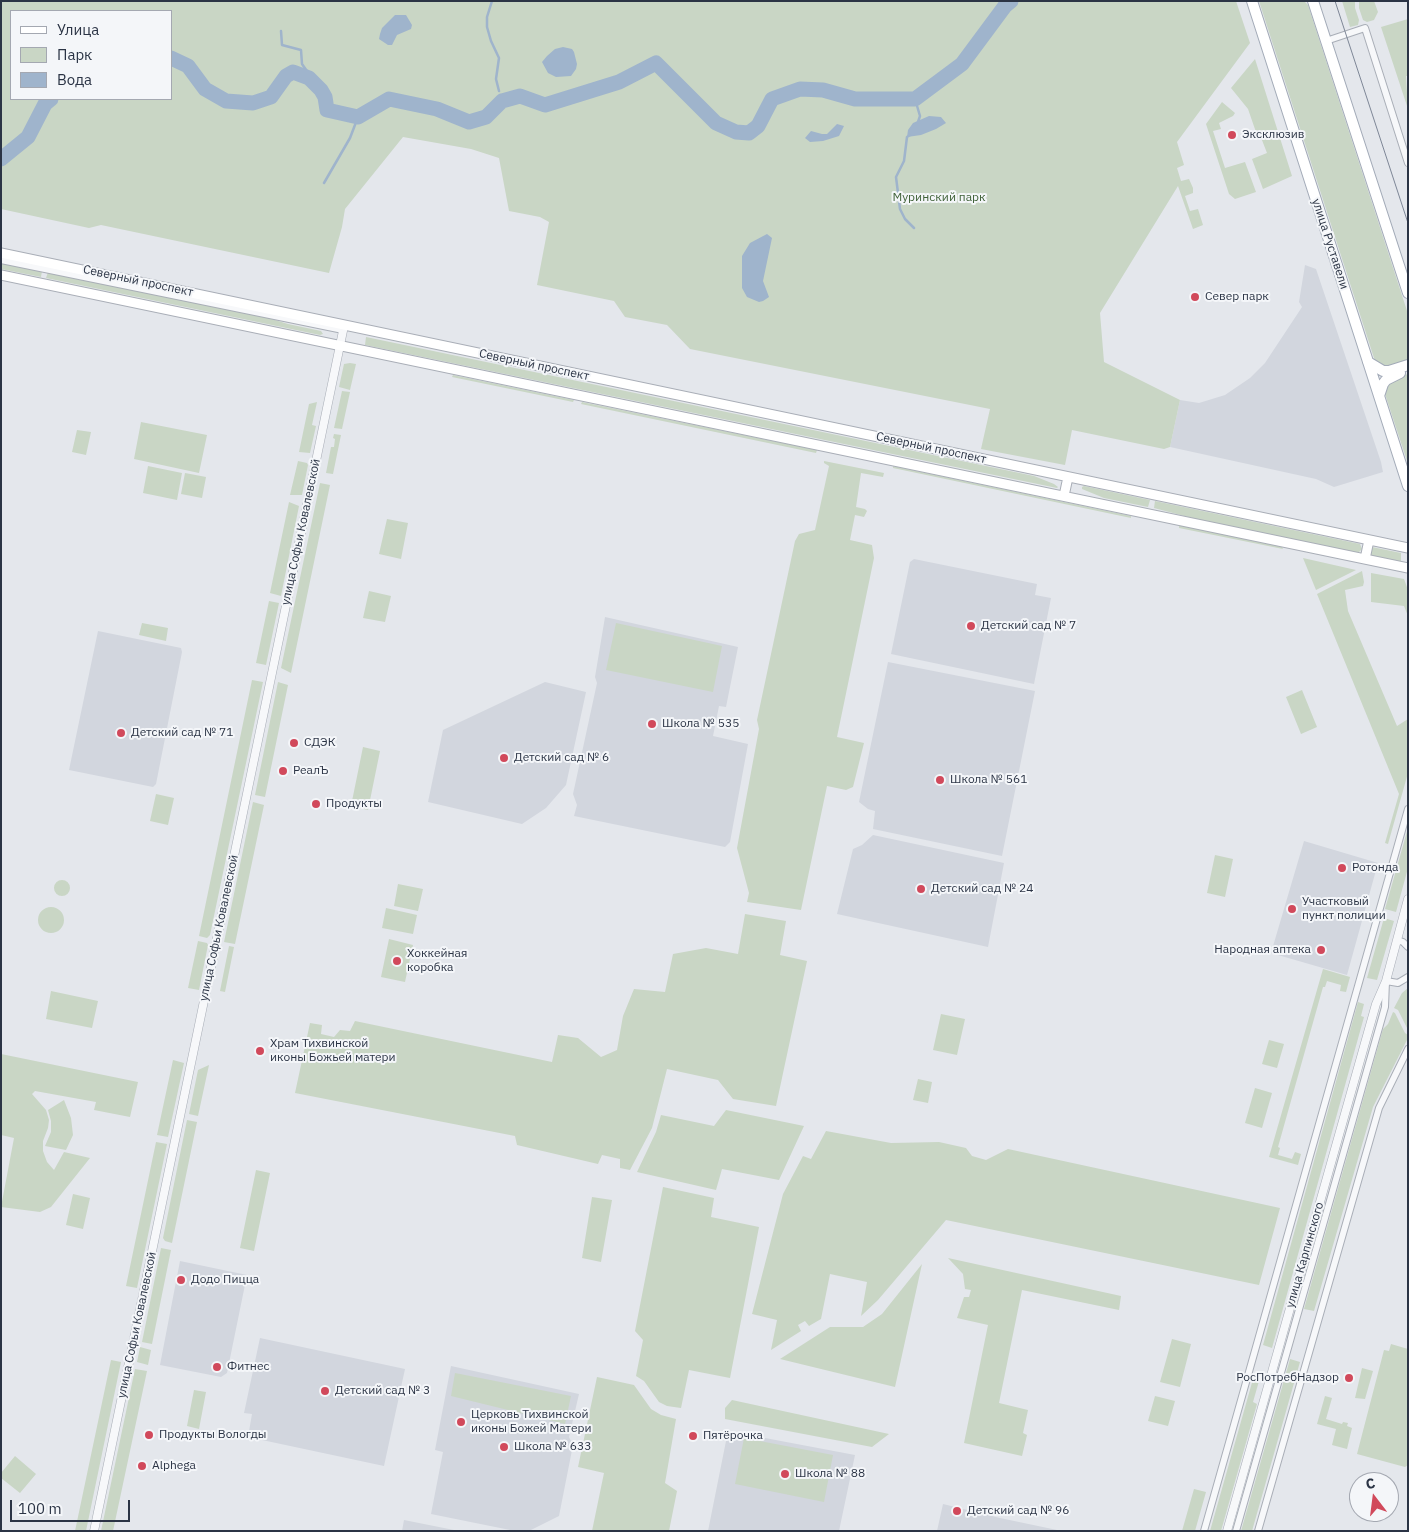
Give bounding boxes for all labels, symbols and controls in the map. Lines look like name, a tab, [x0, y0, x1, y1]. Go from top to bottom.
legend	[10, 10, 172, 100]
text: Улица	[57, 20, 99, 39]
text: Парк	[57, 45, 92, 64]
text: Вода	[57, 70, 92, 89]
place label: Эксклюзив	[1242, 128, 1304, 142]
marker: Эксклюзив	[1226, 129, 1238, 141]
park label: Муринский парк	[892, 191, 986, 205]
street label: улица Руставели	[1309, 197, 1351, 291]
street label: Северный проспект	[82, 262, 194, 300]
place label: Север парк	[1205, 290, 1269, 304]
marker: Север парк	[1189, 291, 1201, 303]
street label: Северный проспект	[478, 346, 590, 384]
street label: Северный проспект	[875, 429, 987, 467]
street label: улица Софьи Ковалевской	[278, 458, 324, 606]
place label: Детский сад № 7	[981, 619, 1076, 633]
marker: Детский сад № 7	[965, 620, 977, 632]
place label: Школа № 535	[662, 717, 739, 731]
marker: Школа № 535	[646, 718, 658, 730]
place label: Детский сад № 71	[131, 726, 233, 740]
marker: Детский сад № 71	[115, 727, 127, 739]
place label: СДЭК	[304, 736, 336, 750]
marker: СДЭК	[288, 737, 300, 749]
place label: Детский сад № 6	[514, 751, 609, 765]
marker: Детский сад № 6	[498, 752, 510, 764]
place label: РеалЪ	[293, 764, 328, 778]
marker: РеалЪ	[277, 765, 289, 777]
place label: Школа № 561	[950, 773, 1027, 787]
marker: Школа № 561	[934, 774, 946, 786]
place label: Продукты	[326, 797, 382, 811]
marker: Продукты	[310, 798, 322, 810]
street label: улица Софьи Ковалевской	[196, 854, 242, 1002]
place label: Ротонда	[1352, 861, 1398, 875]
marker: Ротонда	[1336, 862, 1348, 874]
place label: Детский сад № 24	[931, 882, 1033, 896]
marker: Детский сад № 24	[915, 883, 927, 895]
place label: Участковый пункт полиции	[1302, 895, 1386, 923]
marker: Участковый пункт полиции	[1286, 903, 1298, 915]
place label: Народная аптека	[1214, 943, 1311, 957]
marker: Народная аптека	[1315, 944, 1327, 956]
place label: Хоккейная коробка	[407, 947, 467, 975]
marker: Хоккейная коробка	[391, 955, 403, 967]
place label: Храм Тихвинской иконы Божьей матери	[270, 1037, 396, 1065]
marker: Храм Тихвинской иконы Божьей матери	[254, 1045, 266, 1057]
street label: улица Карпинского	[1283, 1201, 1327, 1309]
street label: улица Софьи Ковалевской	[114, 1251, 160, 1399]
place label: Додо Пицца	[191, 1273, 259, 1287]
marker: Додо Пицца	[175, 1274, 187, 1286]
place label: Фитнес	[227, 1360, 270, 1374]
marker: Фитнес	[211, 1361, 223, 1373]
place label: РосПотребНадзор	[1236, 1371, 1339, 1385]
marker: РосПотребНадзор	[1343, 1372, 1355, 1384]
place label: Детский сад № 3	[335, 1384, 430, 1398]
marker: Детский сад № 3	[319, 1385, 331, 1397]
place label: Церковь Тихвинской иконы Божей Матери	[471, 1408, 591, 1436]
marker: Церковь Тихвинской иконы Божей Матери	[455, 1416, 467, 1428]
place label: Продукты Вологды	[159, 1428, 267, 1442]
marker: Продукты Вологды	[143, 1429, 155, 1441]
place label: Пятёрочка	[703, 1429, 763, 1443]
marker: Пятёрочка	[687, 1430, 699, 1442]
place label: Школа № 633	[514, 1440, 591, 1454]
marker: Школа № 633	[498, 1441, 510, 1453]
place label: Alphega	[152, 1459, 196, 1473]
marker: Alphega	[136, 1460, 148, 1472]
place label: Школа № 88	[795, 1467, 865, 1481]
marker: Школа № 88	[779, 1468, 791, 1480]
north arrow	[1349, 1472, 1399, 1522]
text: С	[1364, 1474, 1377, 1493]
scale bar	[12, 1490, 132, 1522]
text: 100 m	[18, 1499, 62, 1518]
place label: Детский сад № 96	[967, 1504, 1069, 1518]
marker: Детский сад № 96	[951, 1505, 963, 1517]

